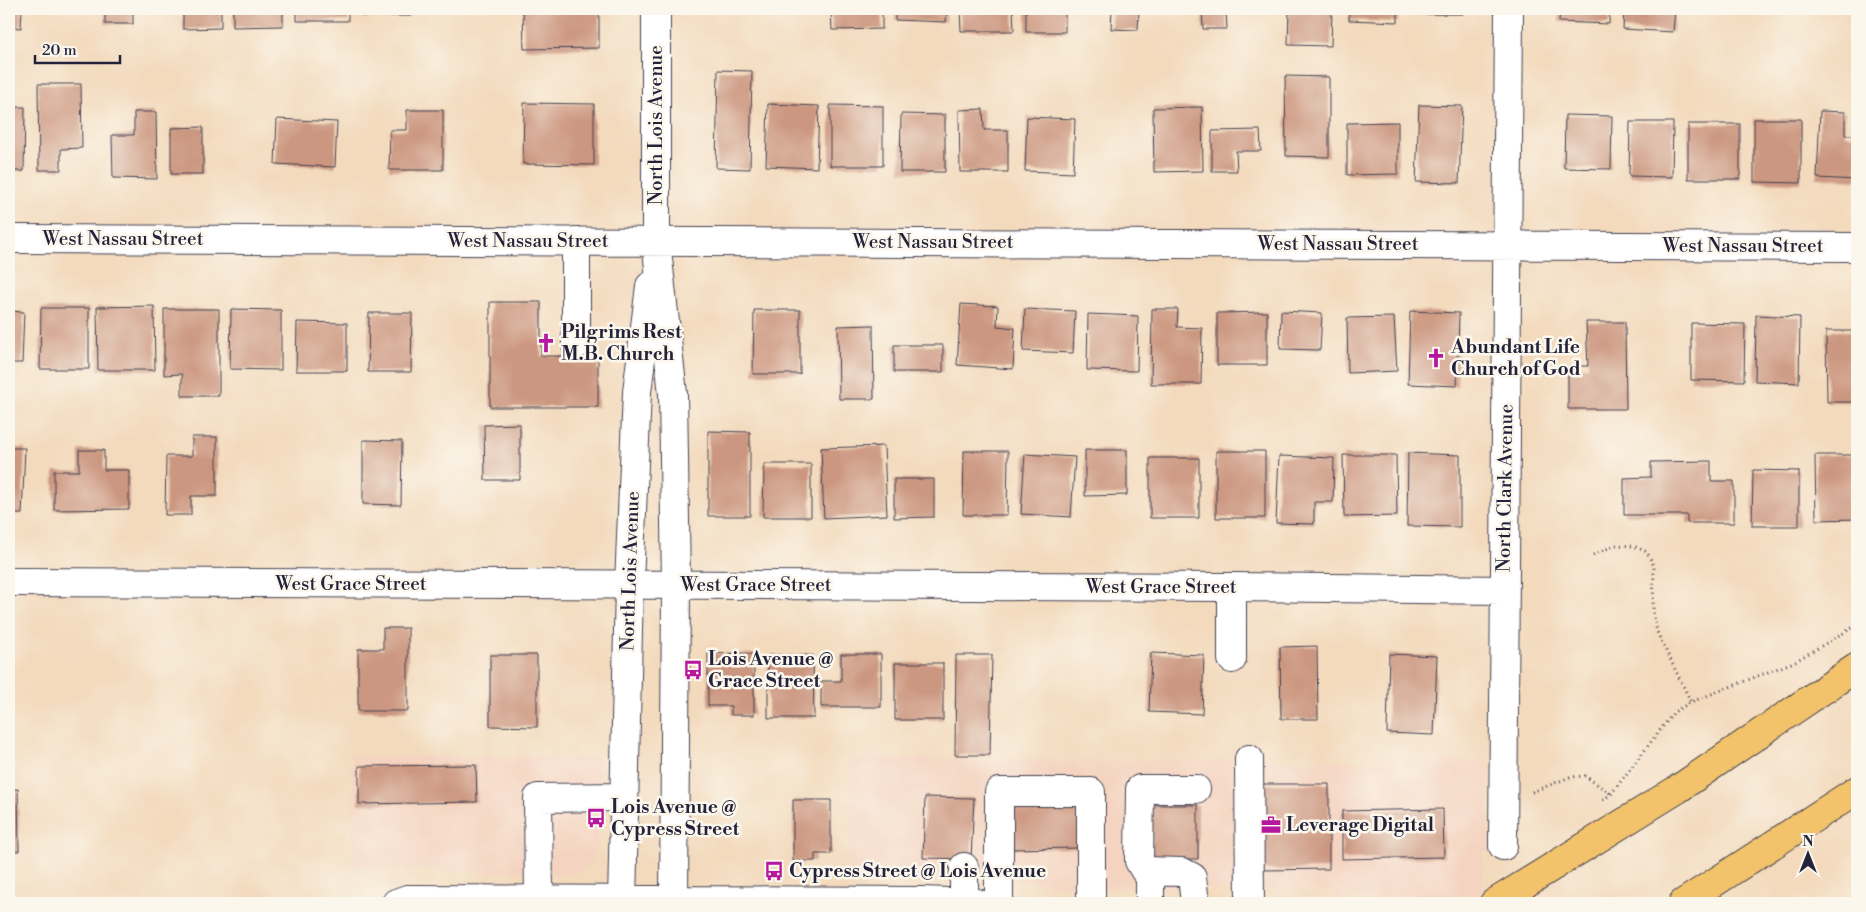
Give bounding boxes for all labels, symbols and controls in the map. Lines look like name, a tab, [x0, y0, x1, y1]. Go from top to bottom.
scale bar	[35, 32, 120, 64]
text: 20 m	[42, 41, 77, 60]
street label: North Lois Avenue	[644, 45, 668, 205]
street label: West Nassau Street	[42, 227, 204, 251]
street label: West Nassau Street	[447, 229, 609, 253]
street label: West Nassau Street	[852, 230, 1014, 254]
street label: West Nassau Street	[1257, 232, 1419, 256]
street label: West Nassau Street	[1662, 234, 1824, 258]
place label: Pilgrims Rest M.B. Church	[561, 320, 682, 366]
church icon: Pilgrims Rest M.B. Church	[535, 332, 557, 354]
place label: Abundant Life Church of God	[1450, 335, 1581, 381]
church icon: Abundant Life Church of God	[1425, 347, 1447, 369]
street label: North Clark Avenue	[1492, 404, 1518, 572]
street label: North Lois Avenue	[615, 491, 645, 651]
street label: West Grace Street	[274, 572, 427, 596]
street label: West Grace Street	[679, 573, 832, 597]
street label: West Grace Street	[1084, 575, 1237, 599]
place label: Lois Avenue @ Grace Street	[708, 647, 834, 693]
bus stop icon: Lois Avenue @ Grace Street	[682, 659, 704, 681]
place label: Lois Avenue @ Cypress Street	[611, 795, 740, 841]
bus stop icon: Lois Avenue @ Cypress Street	[585, 807, 607, 829]
place label: Leverage Digital	[1286, 813, 1434, 837]
office icon: Leverage Digital	[1260, 814, 1282, 836]
north arrow	[1784, 830, 1834, 880]
text: N	[1802, 833, 1814, 851]
place label: Cypress Street @ Lois Avenue	[789, 859, 1046, 883]
bus stop icon: Cypress Street @ Lois Avenue	[763, 860, 785, 882]

